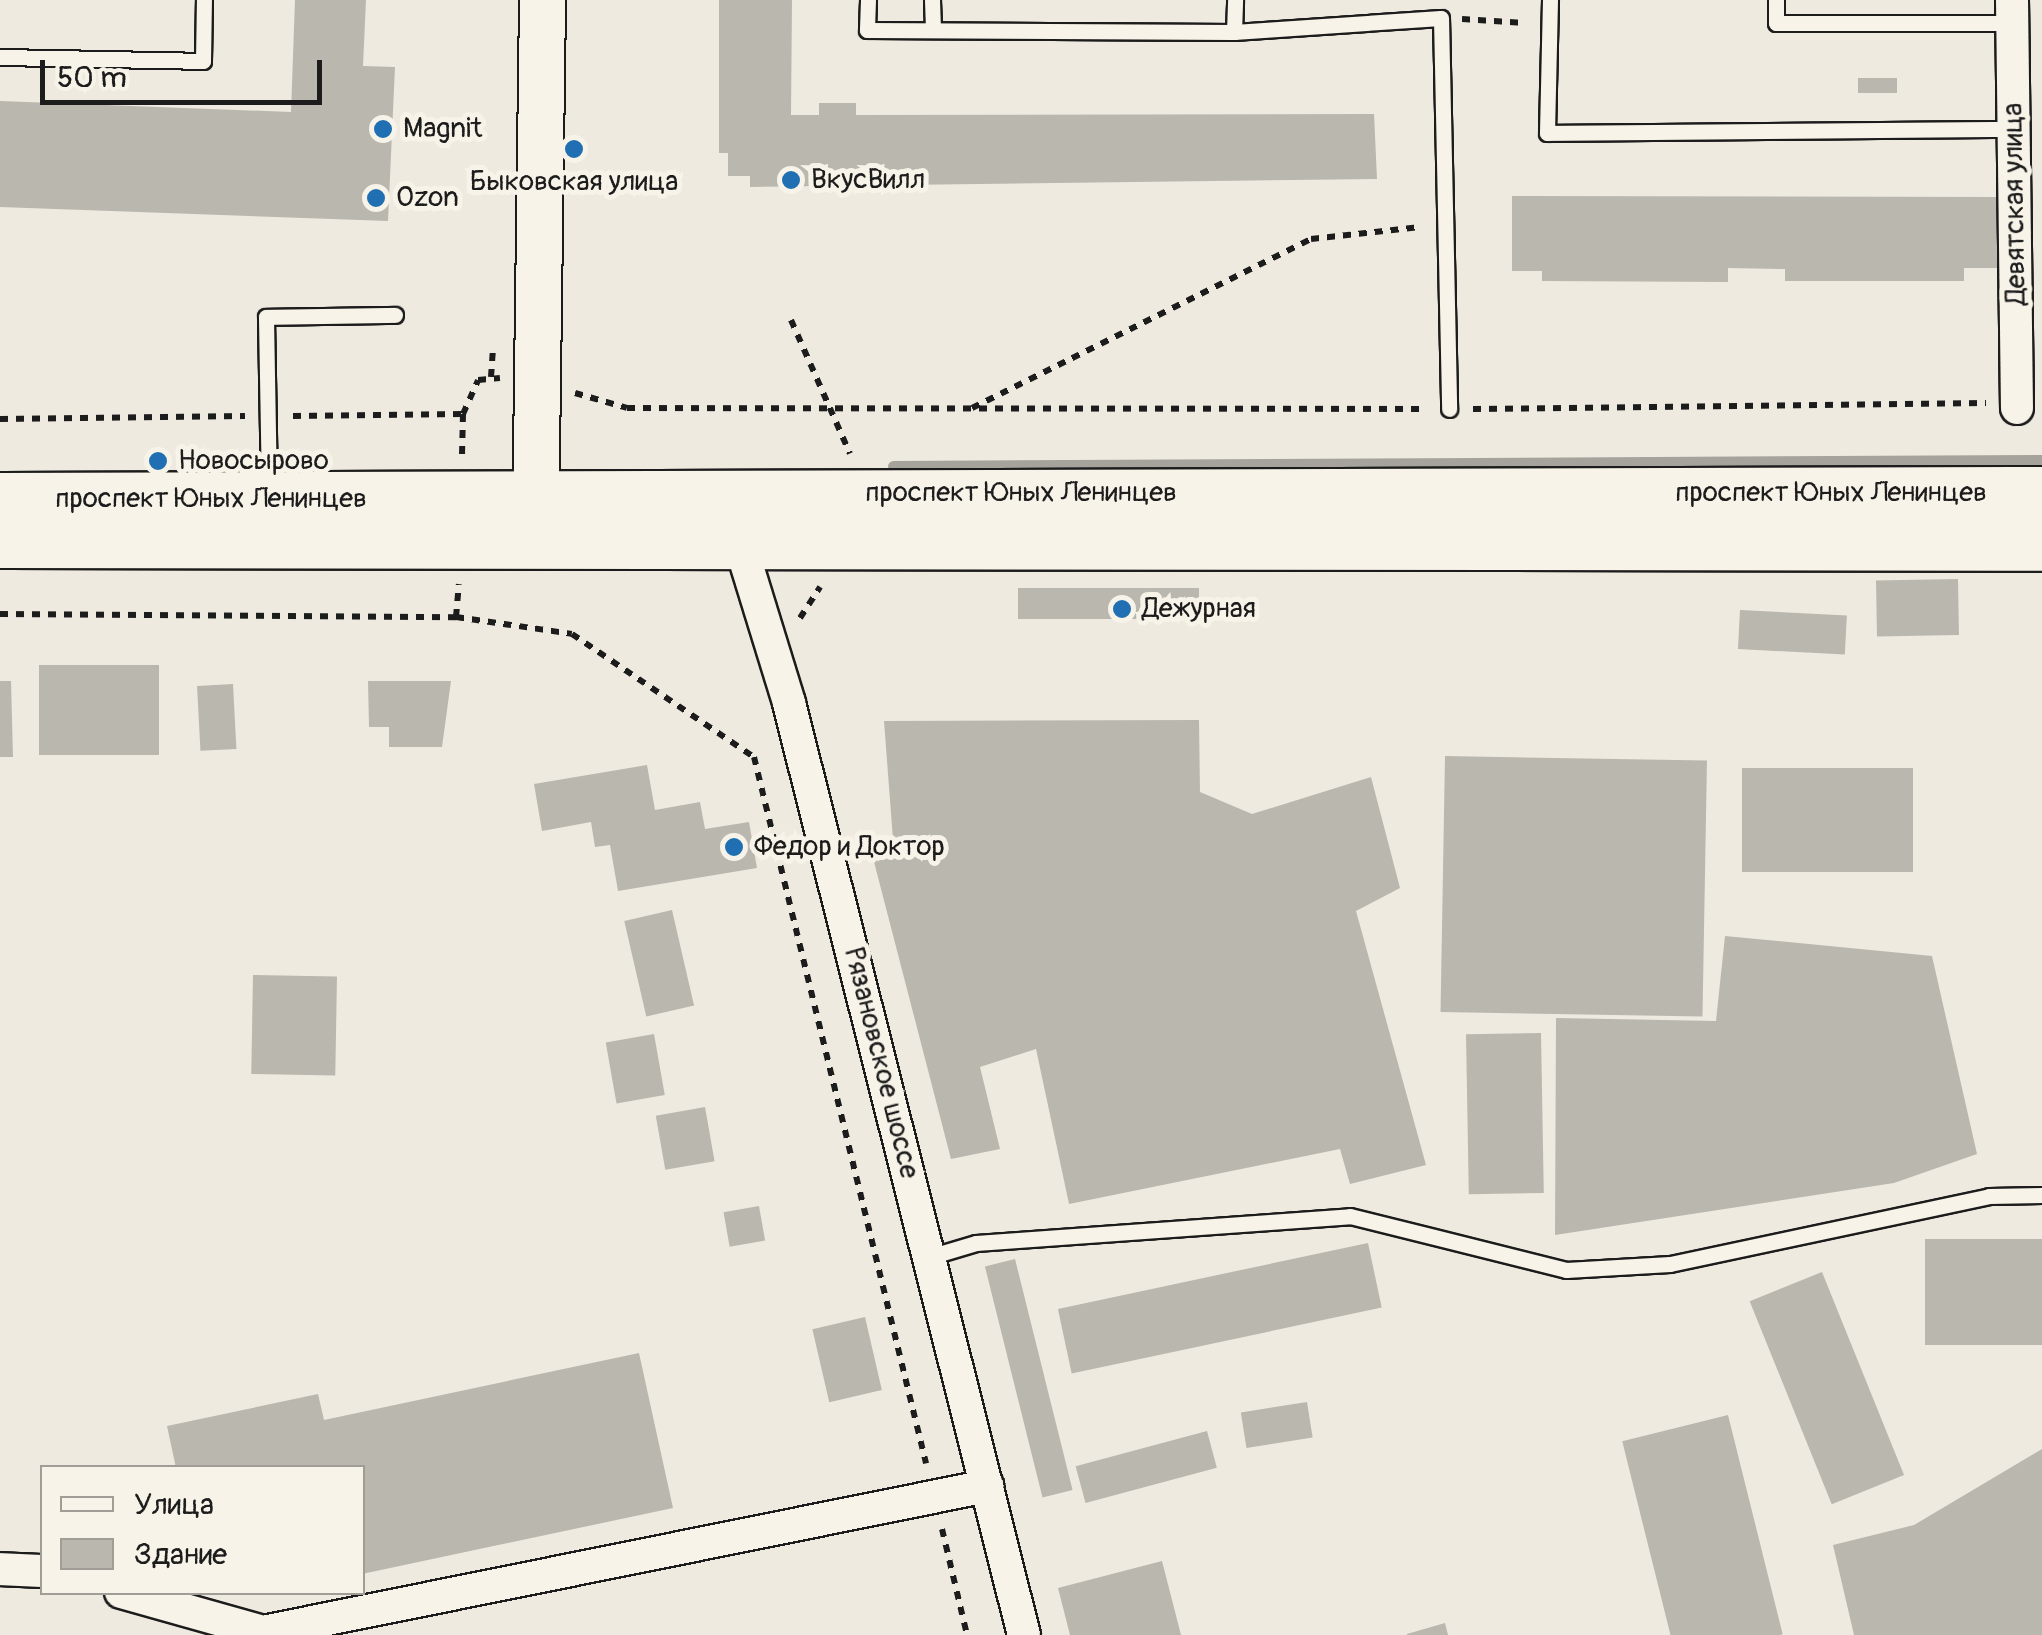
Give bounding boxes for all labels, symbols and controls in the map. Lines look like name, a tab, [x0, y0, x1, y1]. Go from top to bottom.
scale bar	[45, 40, 328, 102]
text: 50 m	[57, 59, 127, 96]
street label: Девятская улица	[1996, 103, 2034, 305]
place label: Magnit	[403, 112, 482, 146]
marker: Magnit	[372, 118, 394, 140]
marker: Быковская улица	[563, 138, 585, 160]
place label: ВкусВилл	[811, 163, 925, 197]
place label: Быковская улица	[470, 165, 678, 199]
marker: ВкусВилл	[780, 169, 802, 191]
place label: Ozon	[396, 181, 459, 215]
marker: Ozon	[365, 187, 387, 209]
place label: Новосырово	[178, 444, 329, 478]
marker: Новосырово	[147, 450, 169, 472]
street label: проспект Юных Ленинцев	[865, 476, 1177, 510]
street label: проспект Юных Ленинцев	[1675, 476, 1987, 510]
street label: проспект Юных Ленинцев	[55, 482, 367, 516]
place label: Дежурная	[1142, 592, 1256, 626]
marker: Дежурная	[1111, 598, 1133, 620]
place label: Федор и Доктор	[754, 830, 945, 864]
marker: Федор и Доктор	[723, 836, 745, 858]
street label: Рязановское шоссе	[836, 944, 926, 1182]
legend	[40, 1465, 365, 1595]
text: Улица	[134, 1486, 214, 1523]
text: Здание	[134, 1536, 227, 1573]

